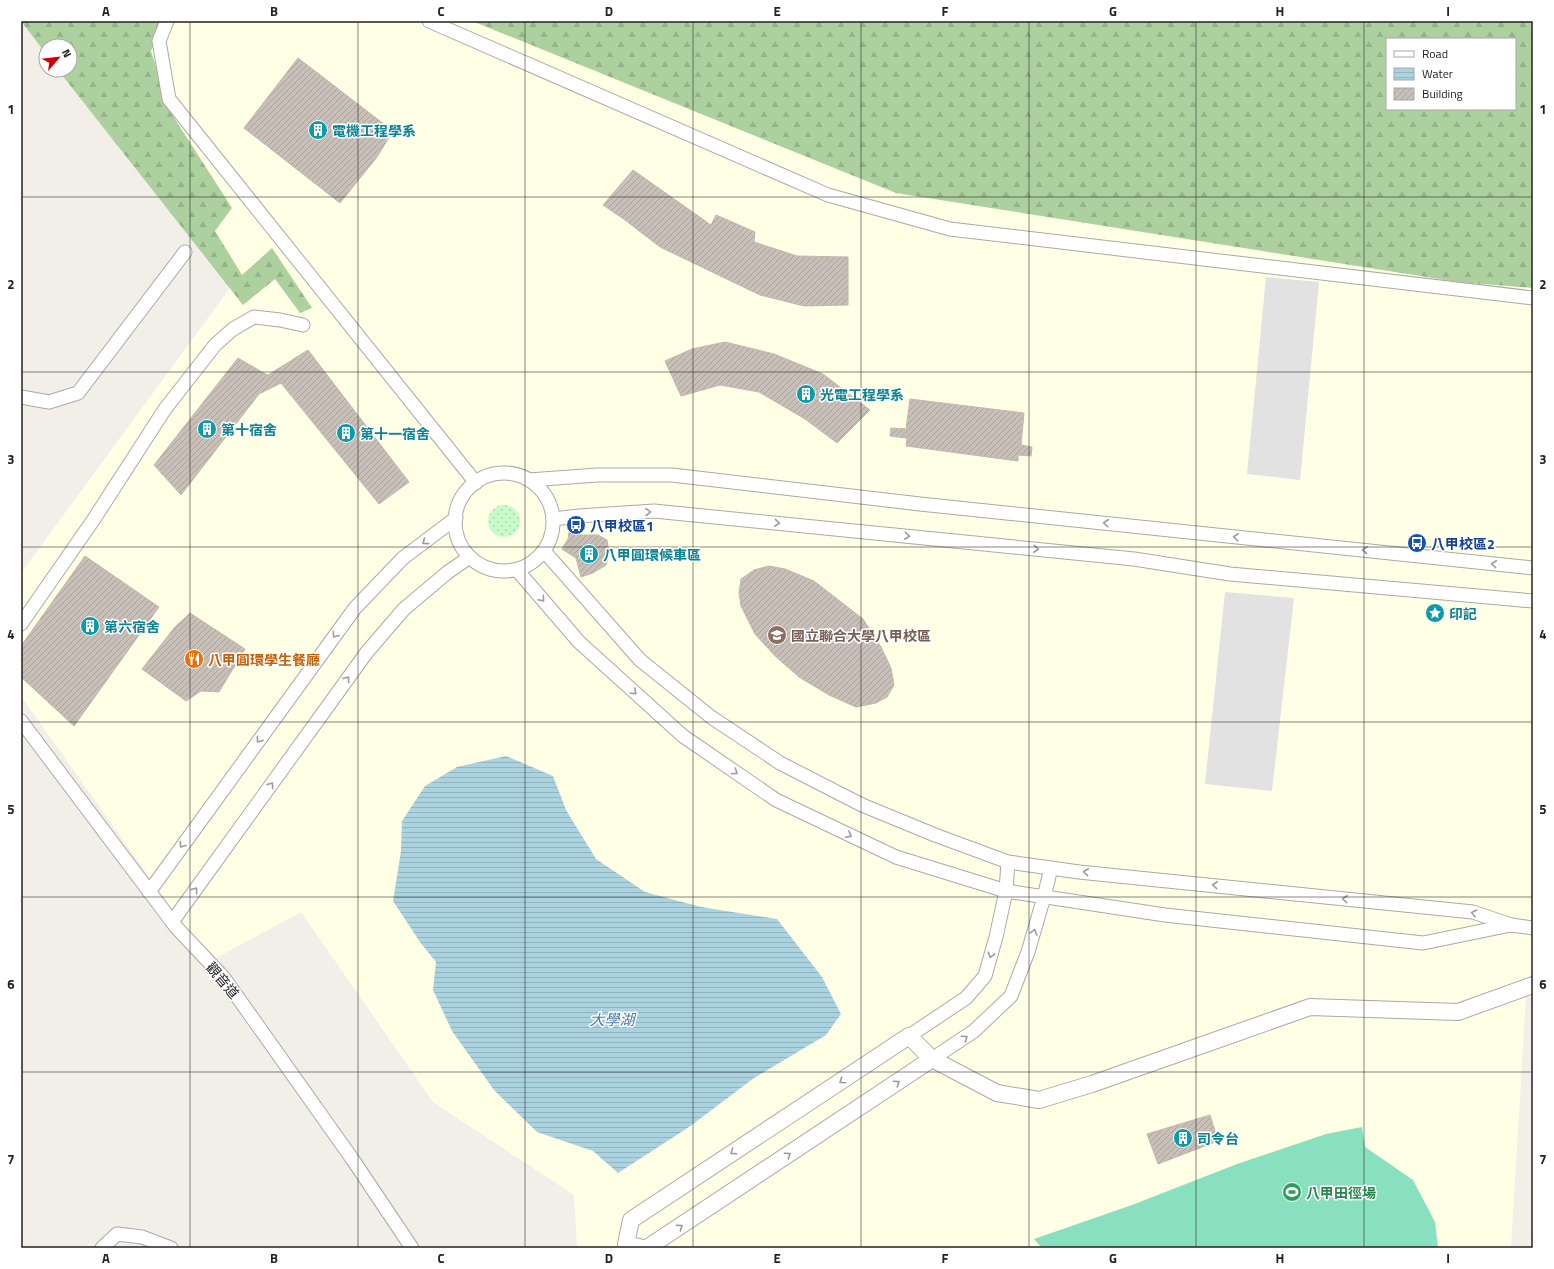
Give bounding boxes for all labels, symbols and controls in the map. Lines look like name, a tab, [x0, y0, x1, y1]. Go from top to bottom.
text: A	[102, 1, 110, 21]
text: B	[270, 1, 278, 21]
text: C	[437, 1, 445, 21]
text: D	[605, 1, 613, 21]
text: E	[773, 1, 781, 21]
text: F	[942, 1, 949, 21]
text: G	[1109, 1, 1117, 21]
text: H	[1276, 1, 1284, 21]
text: I	[1446, 1, 1450, 21]
north arrow	[38, 38, 78, 78]
legend	[1386, 38, 1516, 110]
text: Road	[1422, 44, 1448, 63]
text: N	[58, 46, 76, 60]
text: Water	[1422, 64, 1453, 83]
text: Building	[1422, 84, 1463, 103]
text: 1	[7, 99, 15, 119]
text: 1	[1539, 99, 1547, 119]
building icon: 電機工程學系	[307, 119, 329, 141]
place label: 電機工程學系	[332, 120, 416, 141]
text: 2	[7, 274, 15, 294]
text: 2	[1539, 274, 1547, 294]
building icon: 光電工程學系	[795, 383, 817, 405]
place label: 光電工程學系	[820, 384, 904, 405]
building icon: 第十宿舍	[196, 418, 218, 440]
place label: 第十宿舍	[221, 419, 277, 440]
building icon: 第十一宿舍	[335, 422, 357, 444]
place label: 第十一宿舍	[360, 423, 430, 444]
text: 3	[7, 449, 15, 469]
text: 3	[1539, 449, 1547, 469]
one-way arrow	[645, 507, 651, 516]
bus stop icon: 八甲校區1	[565, 514, 587, 536]
place label: 八甲校區1	[590, 515, 654, 536]
one-way arrow	[774, 519, 780, 528]
one-way arrow	[1103, 519, 1109, 528]
one-way arrow	[903, 532, 910, 541]
bus stop icon: 八甲校區2	[1406, 532, 1428, 554]
one-way arrow	[1233, 533, 1239, 542]
place label: 八甲校區2	[1431, 533, 1495, 554]
one-way arrow	[422, 537, 429, 544]
building icon: 八甲圓環候車區	[578, 543, 600, 565]
place label: 八甲圓環候車區	[603, 544, 701, 565]
one-way arrow	[1033, 545, 1039, 554]
one-way arrow	[1362, 546, 1368, 555]
one-way arrow	[1491, 559, 1497, 568]
one-way arrow	[538, 595, 545, 602]
place icon: 印記	[1424, 602, 1446, 624]
place label: 印記	[1449, 603, 1477, 624]
building icon: 第六宿舍	[79, 615, 101, 637]
place label: 第六宿舍	[104, 616, 160, 637]
text: 4	[7, 624, 15, 644]
school or university icon: 國立聯合大學八甲校區	[766, 624, 788, 646]
text: 4	[1539, 624, 1547, 644]
place label: 國立聯合大學八甲校區	[791, 625, 931, 646]
one-way arrow	[332, 631, 340, 638]
restaurant icon: 八甲圓環學生餐廳	[183, 648, 205, 670]
place label: 八甲圓環學生餐廳	[208, 649, 320, 670]
one-way arrow	[342, 677, 349, 684]
one-way arrow	[629, 687, 637, 694]
one-way arrow	[257, 736, 264, 743]
one-way arrow	[731, 767, 738, 774]
one-way arrow	[266, 782, 274, 789]
text: 5	[7, 799, 15, 819]
text: 5	[1539, 799, 1547, 819]
one-way arrow	[845, 830, 852, 838]
one-way arrow	[180, 841, 187, 848]
one-way arrow	[1083, 868, 1089, 877]
one-way arrow	[1212, 881, 1218, 890]
one-way arrow	[190, 888, 197, 895]
one-way arrow	[1342, 894, 1348, 903]
one-way arrow	[1470, 909, 1477, 917]
one-way arrow	[1029, 929, 1038, 936]
one-way arrow	[988, 952, 996, 958]
street label: 觀音道	[201, 957, 245, 1003]
text: 6	[7, 974, 15, 994]
text: 6	[1539, 974, 1547, 994]
water label: 大學湖	[589, 1008, 636, 1031]
one-way arrow	[961, 1035, 968, 1043]
one-way arrow	[839, 1076, 846, 1083]
one-way arrow	[892, 1081, 899, 1088]
building icon: 司令台	[1172, 1127, 1194, 1149]
place label: 司令台	[1197, 1128, 1239, 1149]
one-way arrow	[730, 1148, 737, 1155]
text: 7	[7, 1149, 15, 1169]
text: 7	[1539, 1149, 1547, 1169]
one-way arrow	[784, 1152, 791, 1160]
sports icon: 八甲田徑場	[1281, 1181, 1303, 1203]
place label: 八甲田徑場	[1306, 1182, 1376, 1203]
one-way arrow	[676, 1224, 683, 1231]
text: A	[102, 1248, 110, 1268]
text: B	[270, 1248, 278, 1268]
text: C	[437, 1248, 445, 1268]
text: D	[605, 1248, 613, 1268]
text: E	[773, 1248, 781, 1268]
text: F	[942, 1248, 949, 1268]
text: G	[1109, 1248, 1117, 1268]
text: H	[1276, 1248, 1284, 1268]
text: I	[1446, 1248, 1450, 1268]

